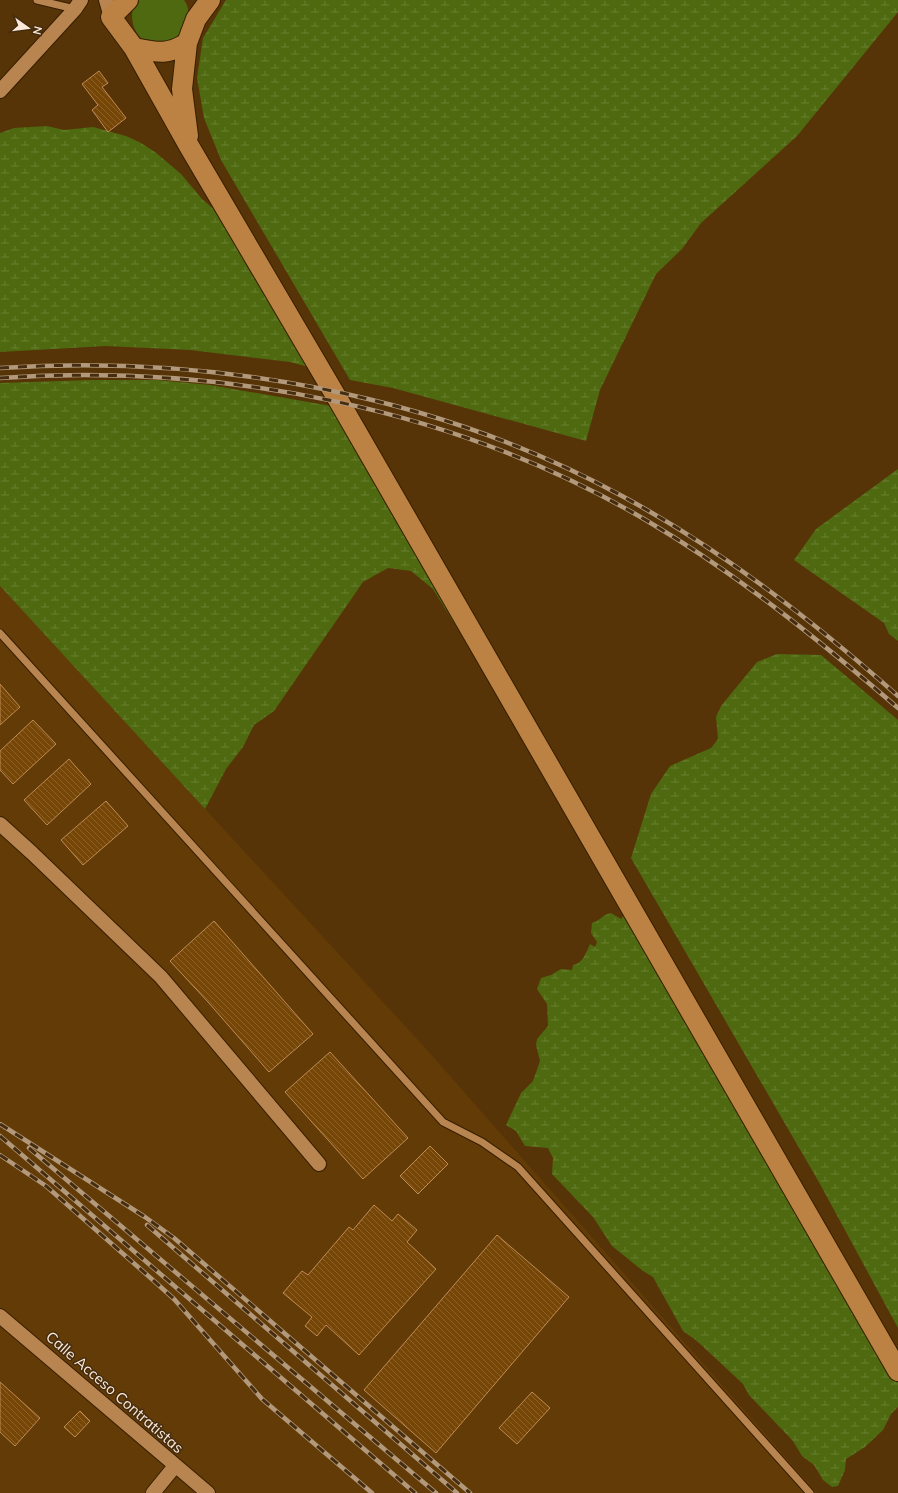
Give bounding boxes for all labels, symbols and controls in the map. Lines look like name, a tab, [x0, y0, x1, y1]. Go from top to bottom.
north arrow	[8, 8, 48, 48]
text: N	[30, 25, 46, 36]
street label: Calle Acceso Contratistas	[42, 1327, 188, 1457]

